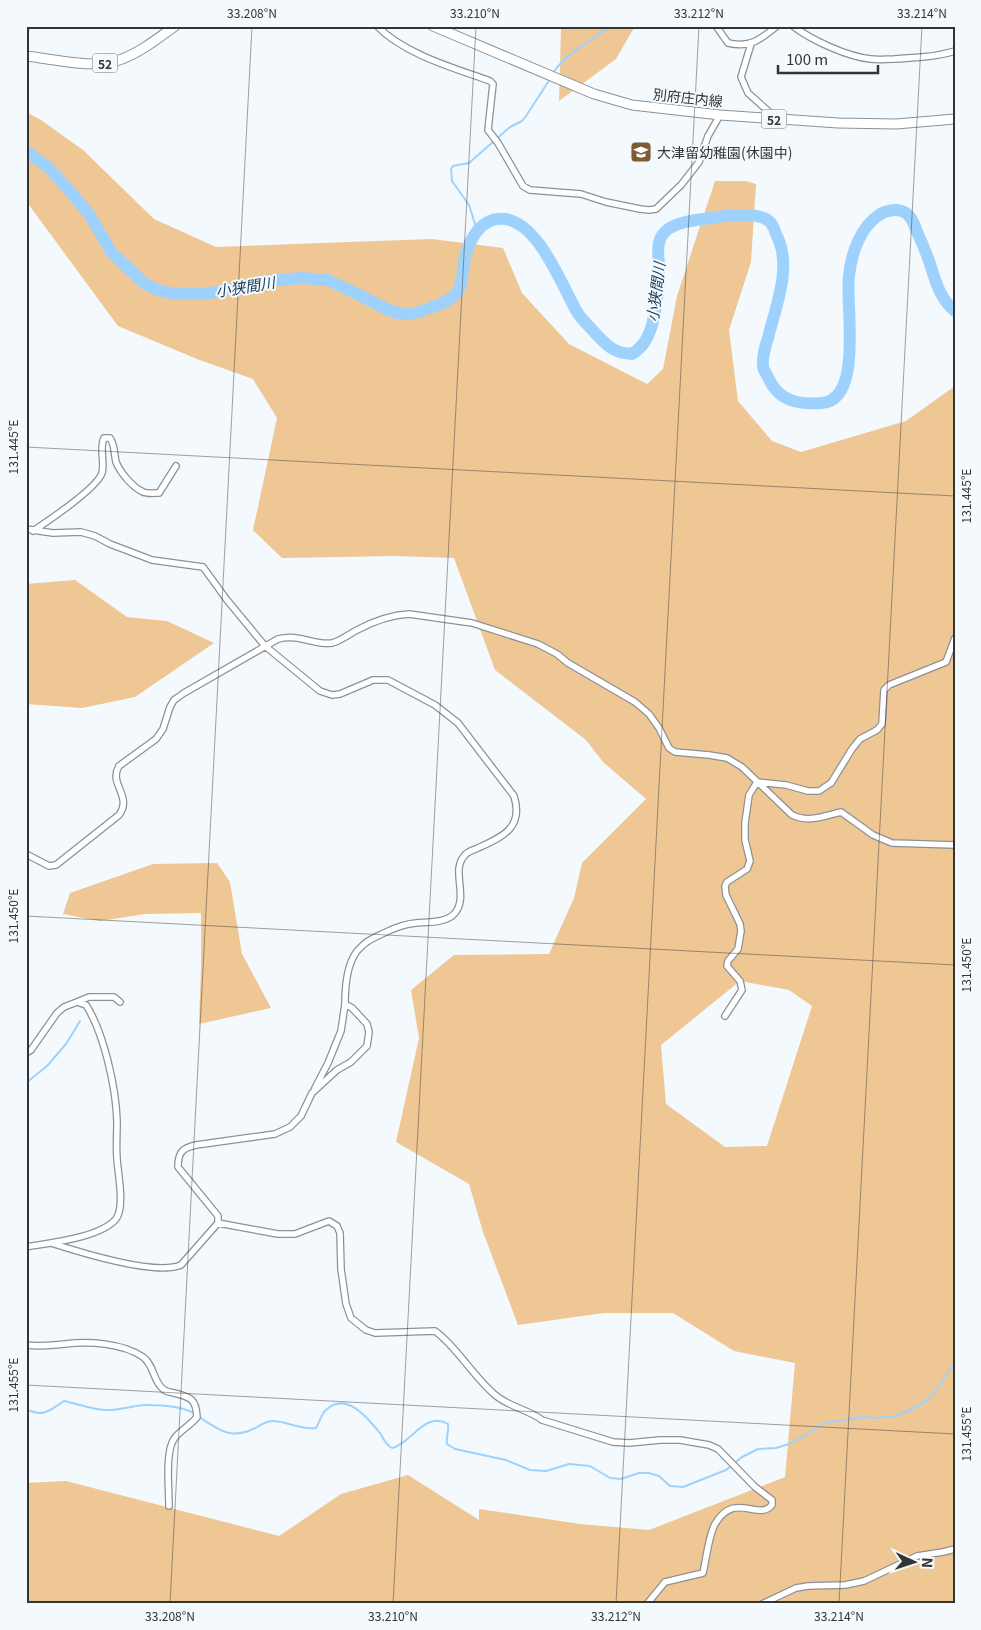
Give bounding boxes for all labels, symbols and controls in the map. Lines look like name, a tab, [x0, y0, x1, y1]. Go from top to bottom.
text: 33.208°N	[227, 4, 277, 21]
text: 33.210°N	[450, 4, 500, 21]
text: 33.212°N	[674, 4, 724, 21]
text: 33.214°N	[897, 4, 947, 21]
scale bar	[778, 42, 878, 74]
text: 100 m	[786, 48, 828, 69]
road number: 52	[92, 54, 118, 72]
street label: 別府庄内線	[652, 83, 724, 111]
road number: 52	[762, 110, 786, 128]
school or university icon: 大津留幼稚園(休園中)	[629, 140, 653, 164]
place label: 大津留幼稚園(休園中)	[657, 142, 792, 162]
water label: 小狭間川	[641, 259, 669, 323]
water label: 小狭間川	[214, 271, 278, 301]
text: 131.445°E	[4, 420, 21, 474]
text: 131.445°E	[957, 469, 974, 523]
text: 131.450°E	[4, 889, 21, 943]
text: 131.450°E	[957, 938, 974, 992]
text: 131.455°E	[4, 1358, 21, 1412]
text: 131.455°E	[957, 1407, 974, 1461]
north arrow	[888, 1538, 938, 1588]
text: N	[918, 1557, 938, 1568]
text: 33.208°N	[145, 1607, 195, 1624]
text: 33.210°N	[368, 1607, 418, 1624]
text: 33.212°N	[591, 1607, 641, 1624]
text: 33.214°N	[814, 1607, 864, 1624]

